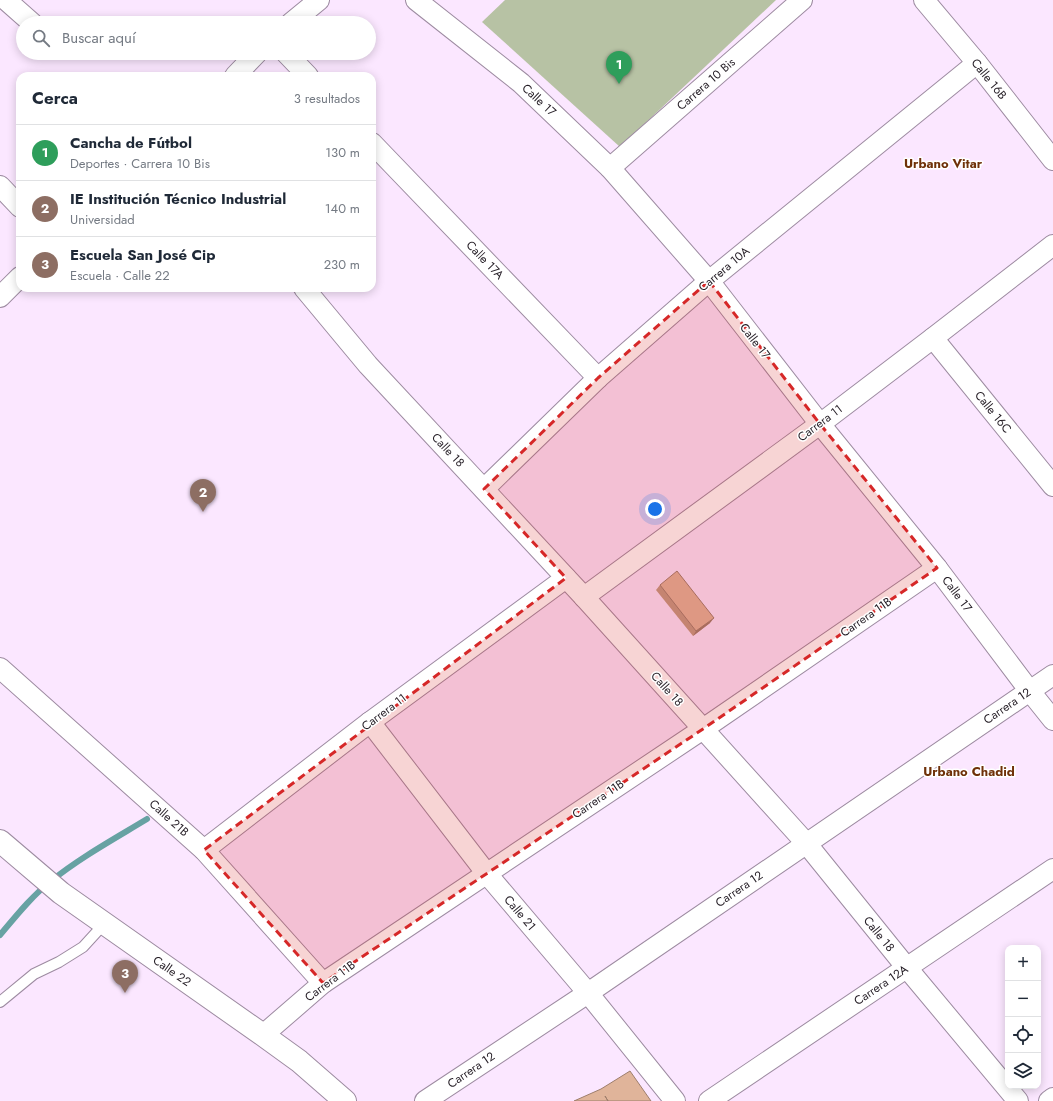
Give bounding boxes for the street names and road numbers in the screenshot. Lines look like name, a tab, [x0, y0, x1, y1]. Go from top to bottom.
street label: Carrera 10 Bis	[673, 53, 739, 115]
street label: Calle 16B	[967, 55, 1011, 104]
street label: Calle 17	[518, 79, 561, 121]
street label: Calle 17A	[462, 237, 508, 283]
street label: Carrera 10A	[694, 242, 754, 296]
street label: Calle 17	[735, 319, 775, 363]
street label: Calle 16C	[970, 387, 1016, 437]
street label: Carrera 11	[794, 400, 846, 446]
street label: Calle 18	[427, 429, 469, 471]
street label: Calle 17	[937, 572, 977, 616]
street label: Carrera 11B	[837, 592, 896, 641]
street label: Calle 18	[647, 668, 687, 710]
street label: Carrera 12	[980, 683, 1035, 729]
street label: Carrera 11	[358, 689, 410, 735]
street label: Carrera 11B	[568, 775, 628, 823]
street label: Calle 21B	[145, 795, 193, 841]
street label: Carrera 12	[712, 866, 767, 912]
street label: Calle 21	[500, 891, 540, 935]
street label: Calle 18	[859, 912, 899, 956]
street label: Calle 22	[149, 951, 195, 991]
street label: Carrera 11B	[301, 956, 359, 1006]
street label: Carrera 12A	[850, 960, 912, 1010]
street label: Carrera 12	[444, 1047, 499, 1093]

